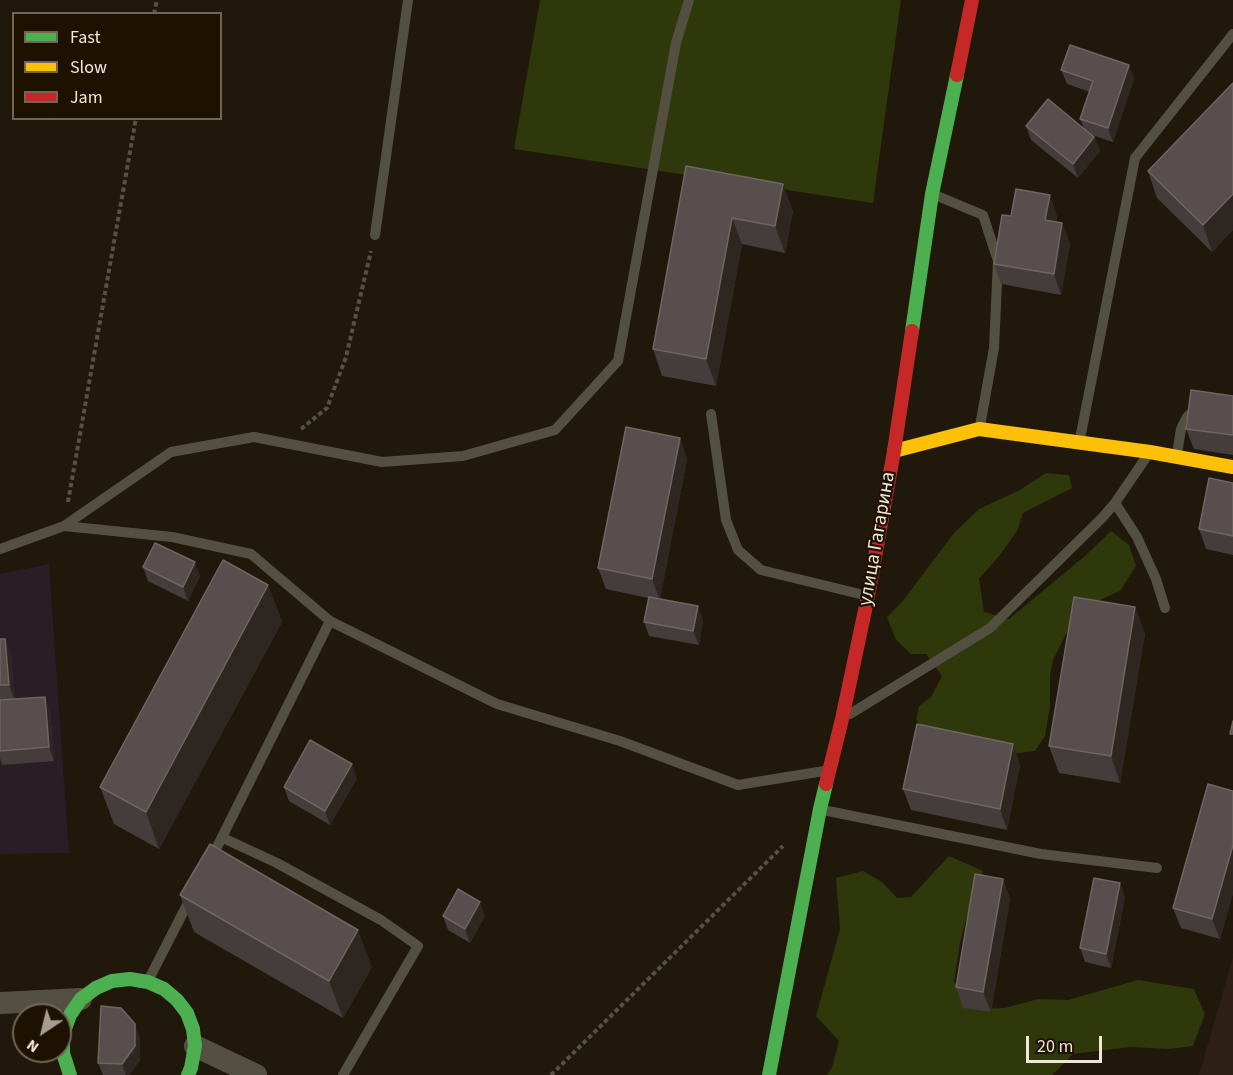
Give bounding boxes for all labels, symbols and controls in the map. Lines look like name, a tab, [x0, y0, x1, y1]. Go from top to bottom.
legend	[12, 12, 222, 120]
text: Fast	[70, 25, 101, 50]
text: Slow	[70, 55, 107, 80]
text: Jam	[70, 85, 103, 110]
street label: улица Гагарина	[854, 470, 902, 608]
north arrow	[12, 1003, 72, 1063]
scale bar	[1029, 1024, 1106, 1062]
text: N	[22, 1034, 43, 1058]
text: 20 m	[1037, 1034, 1073, 1059]

